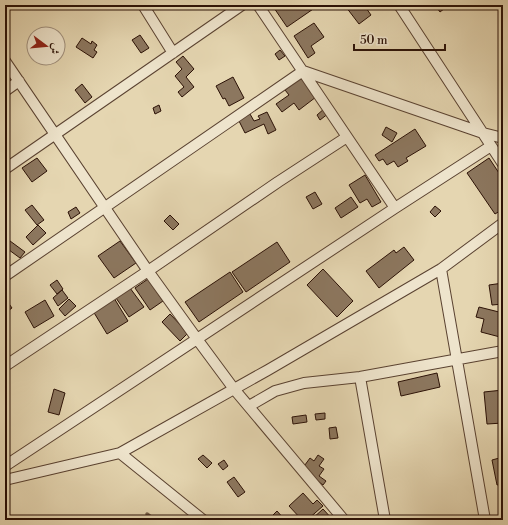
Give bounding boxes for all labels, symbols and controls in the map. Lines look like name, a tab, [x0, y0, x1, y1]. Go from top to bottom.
north arrow	[26, 26, 66, 66]
scale bar	[354, 26, 445, 52]
text: 50 m	[360, 33, 388, 48]
text: ش	[46, 41, 63, 56]

